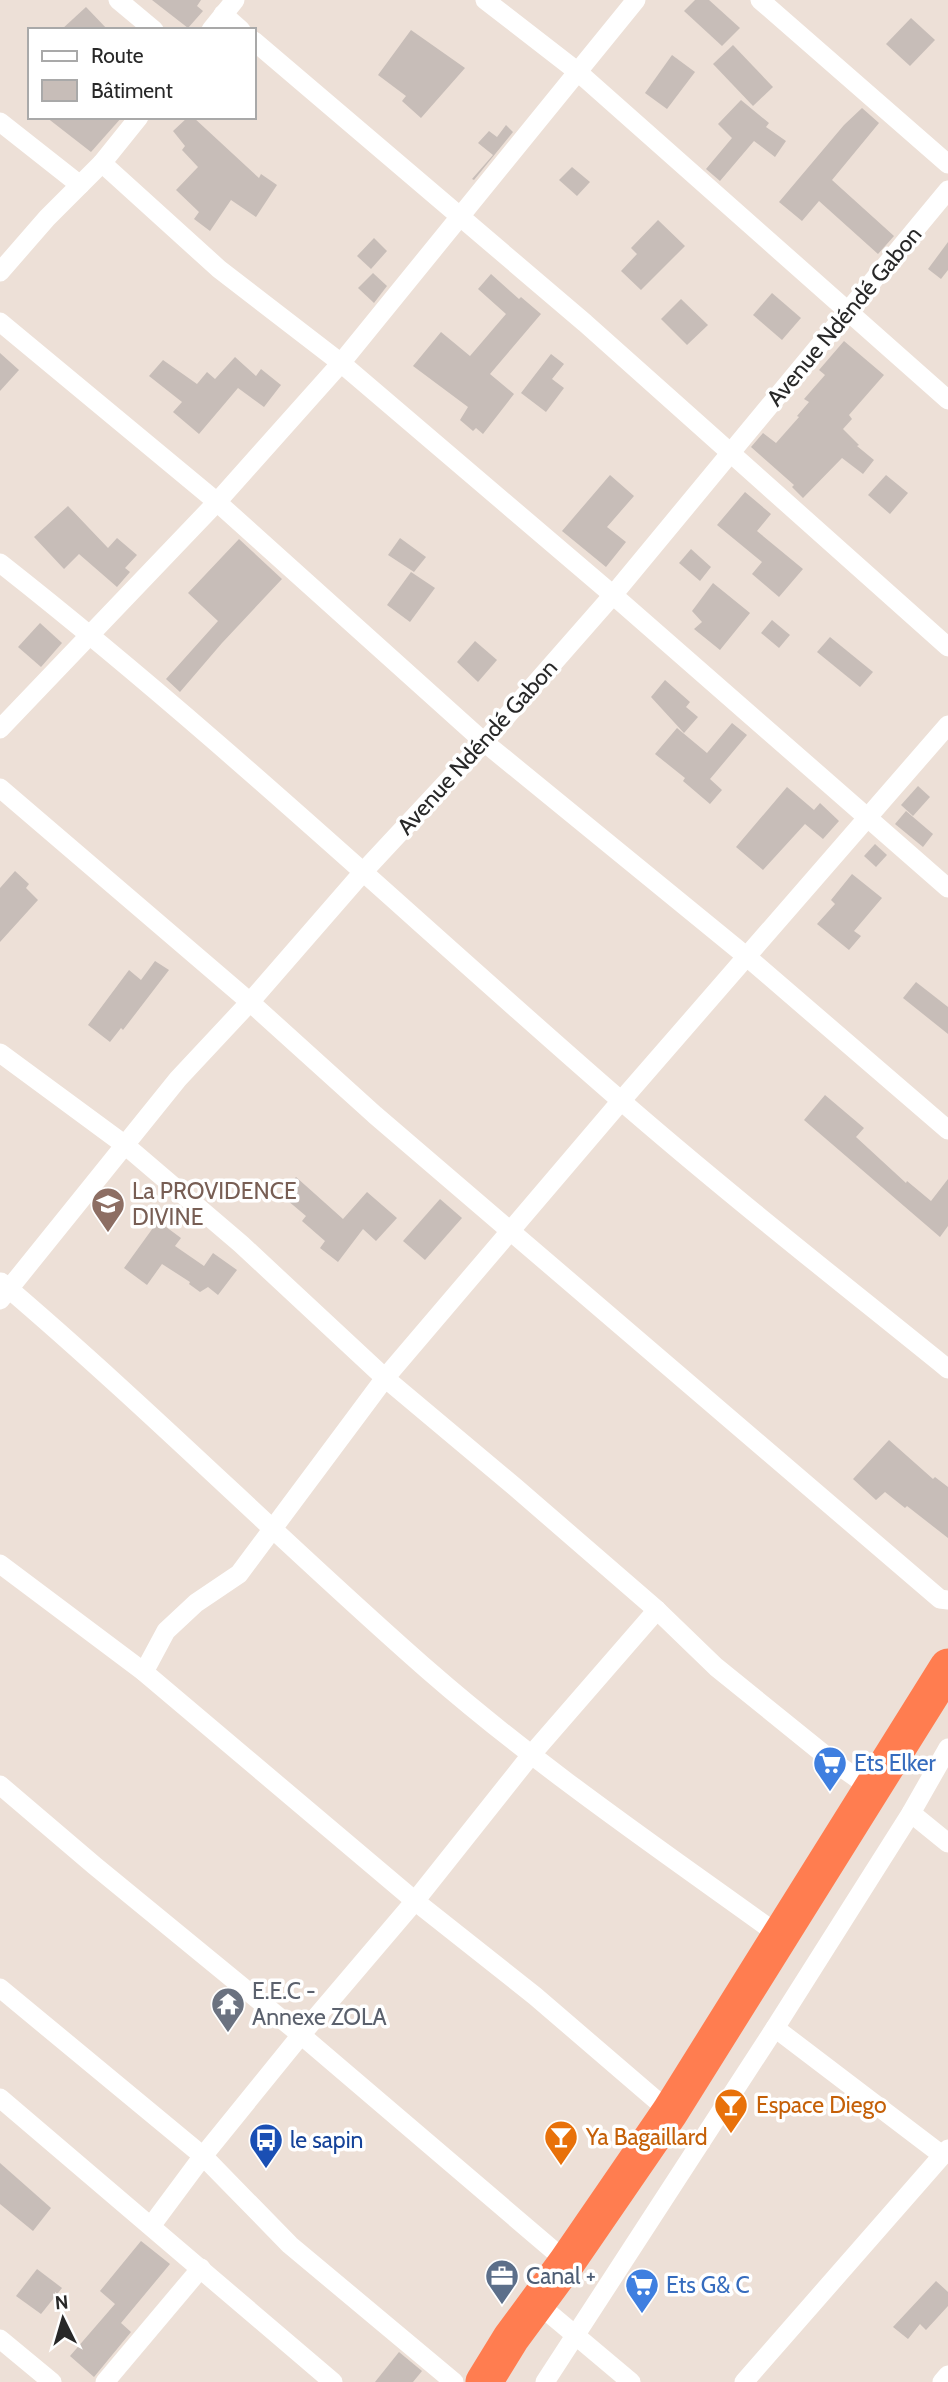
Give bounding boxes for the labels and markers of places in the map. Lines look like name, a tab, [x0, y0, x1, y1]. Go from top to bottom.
place label: La PROVIDENCE DIVINE	[132, 1177, 297, 1231]
school or university icon: La PROVIDENCE DIVINE	[89, 1185, 127, 1234]
supermarket icon: Ets Elker	[811, 1744, 849, 1793]
place label: Ets Elker	[854, 1749, 937, 1777]
place label: E.E.C - Annexe ZOLA	[252, 1977, 387, 2031]
temple icon: E.E.C - Annexe ZOLA	[209, 1985, 247, 2034]
bar icon: Espace Diego	[712, 2086, 750, 2135]
place label: Espace Diego	[756, 2091, 887, 2119]
bar icon: Ya Bagaillard	[542, 2118, 580, 2167]
bus stop icon: le sapin	[247, 2121, 285, 2170]
place label: Ya Bagaillard	[585, 2123, 708, 2151]
place label: le sapin	[290, 2126, 363, 2154]
office icon: Canal +	[483, 2257, 521, 2306]
place label: Canal +	[526, 2262, 596, 2290]
supermarket icon: Ets G& C	[623, 2266, 661, 2315]
place label: Ets G& C	[666, 2271, 750, 2299]

